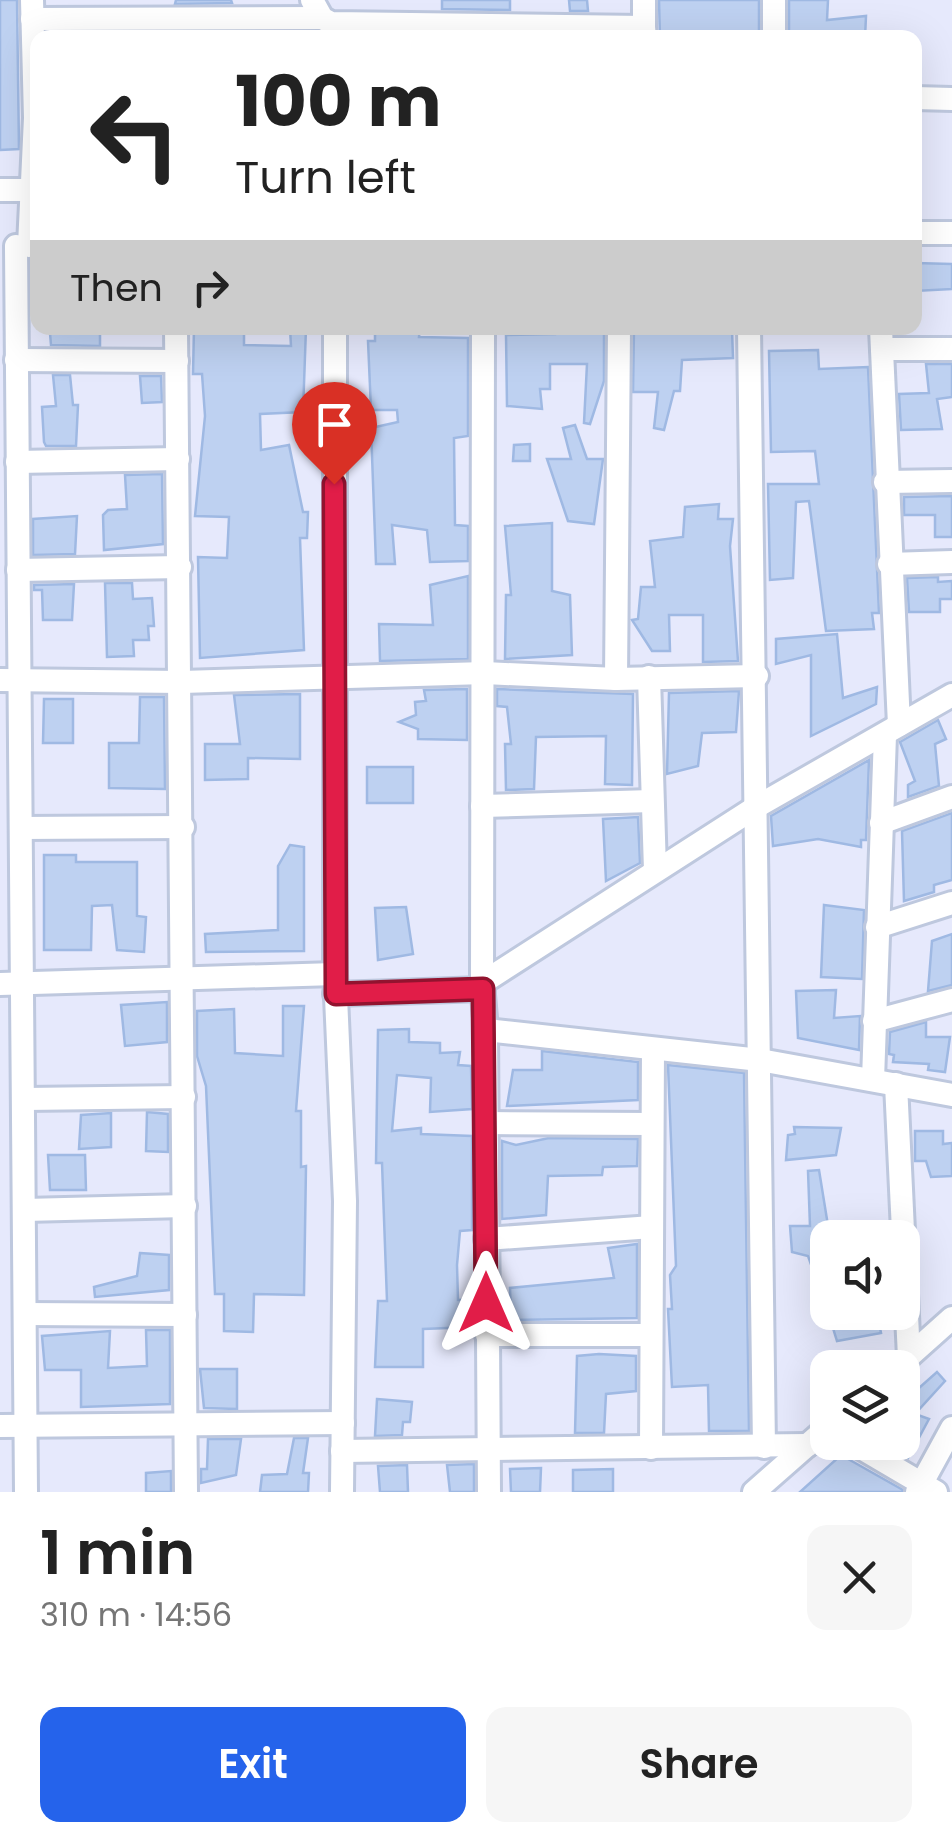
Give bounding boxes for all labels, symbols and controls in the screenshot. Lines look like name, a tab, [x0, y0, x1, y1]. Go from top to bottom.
text: 100 m	[235, 52, 442, 151]
icon: left	[70, 70, 200, 200]
text: Turn left	[235, 146, 416, 209]
icon: right	[183, 260, 238, 315]
text: Then	[70, 261, 163, 314]
pin	[292, 382, 377, 485]
icon: arrive	[307, 397, 362, 452]
map controls	[810, 1220, 920, 1460]
button: sound	[810, 1220, 920, 1330]
position arrow	[434, 1251, 538, 1355]
button: layers	[810, 1350, 920, 1460]
text: 1 min	[40, 1511, 195, 1595]
button: close	[807, 1525, 912, 1630]
text: 310 m · 14:56	[40, 1592, 232, 1637]
button: Exit	[40, 1707, 466, 1822]
button: Share	[486, 1707, 912, 1822]

